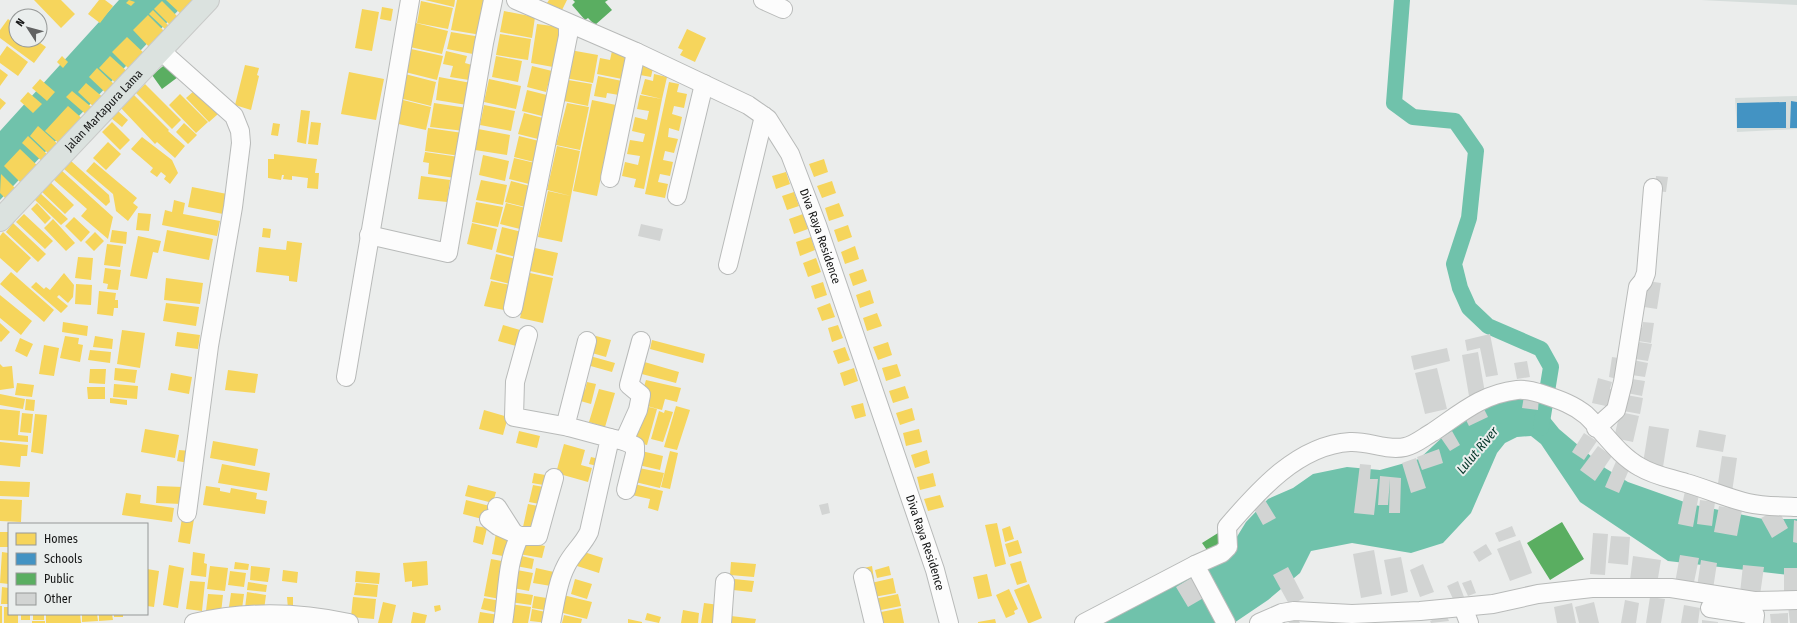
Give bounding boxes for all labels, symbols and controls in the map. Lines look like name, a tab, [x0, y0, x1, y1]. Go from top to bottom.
north arrow	[8, 8, 48, 48]
text: N	[13, 16, 28, 29]
street label: Jalan Martapura Lama	[62, 66, 146, 154]
street label: Diva Raya Residence	[797, 187, 844, 286]
water label: Lulut River	[1454, 424, 1502, 477]
street label: Diva Raya Residence	[903, 493, 947, 592]
legend	[8, 523, 148, 615]
text: Homes	[44, 532, 78, 546]
text: Schools	[44, 552, 82, 566]
text: Public	[44, 572, 74, 586]
text: Other	[44, 592, 73, 606]

